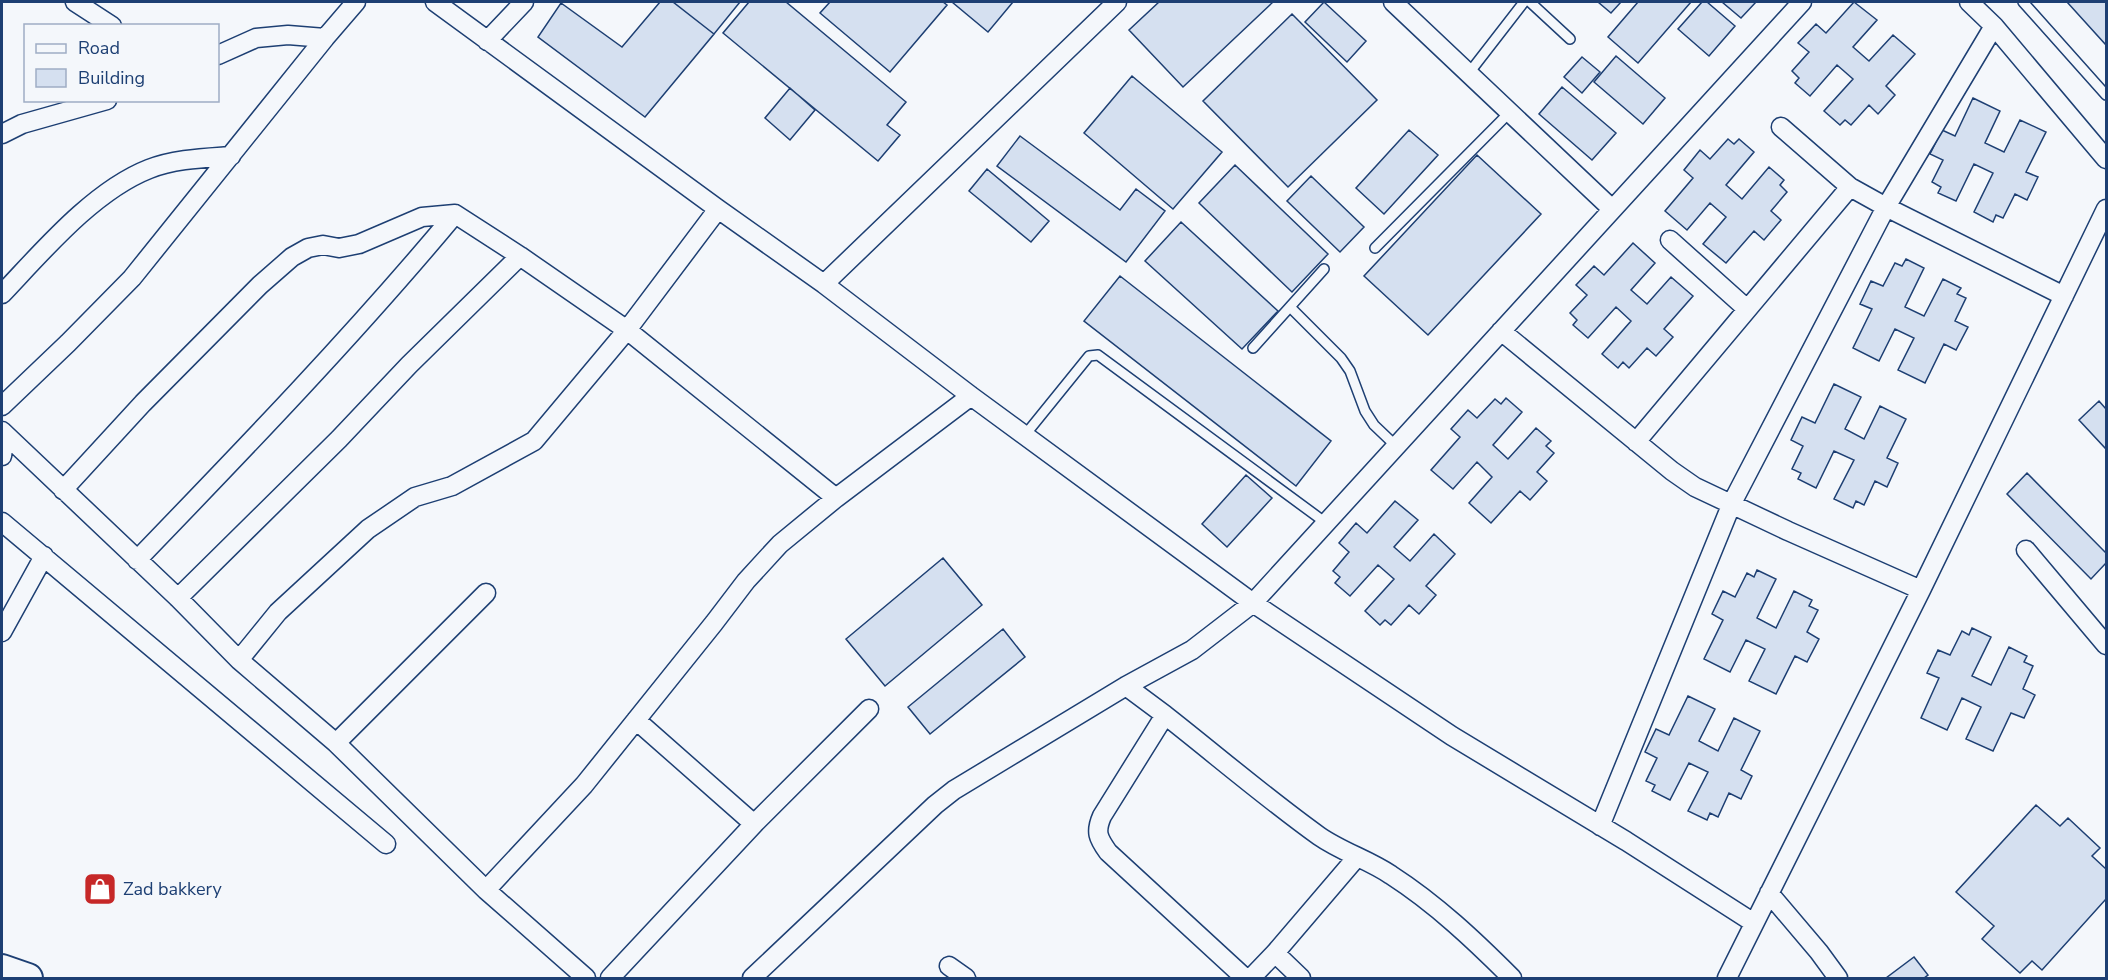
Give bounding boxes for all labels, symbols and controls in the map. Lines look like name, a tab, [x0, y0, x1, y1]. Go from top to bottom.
legend	[24, 24, 219, 102]
text: Road	[78, 36, 120, 60]
text: Building	[78, 66, 145, 90]
shop icon: Zad bakkery	[82, 871, 118, 907]
place label: Zad bakkery	[123, 877, 222, 901]

